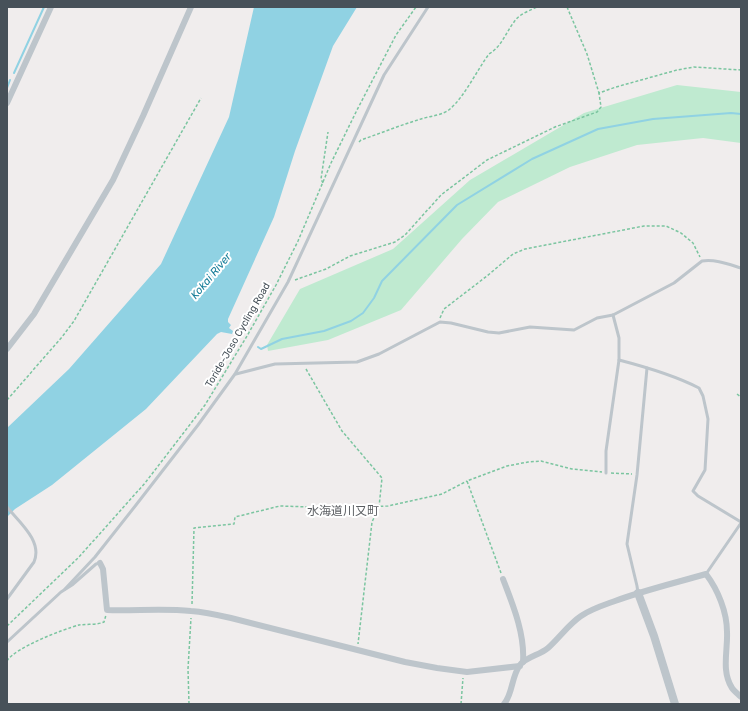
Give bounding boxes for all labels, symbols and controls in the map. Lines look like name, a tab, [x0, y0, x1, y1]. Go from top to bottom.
water label: Kokai River	[188, 250, 234, 302]
street label: Toride-Joso Cycling Road	[203, 280, 273, 390]
district label: 水海道川又町	[307, 504, 379, 518]

